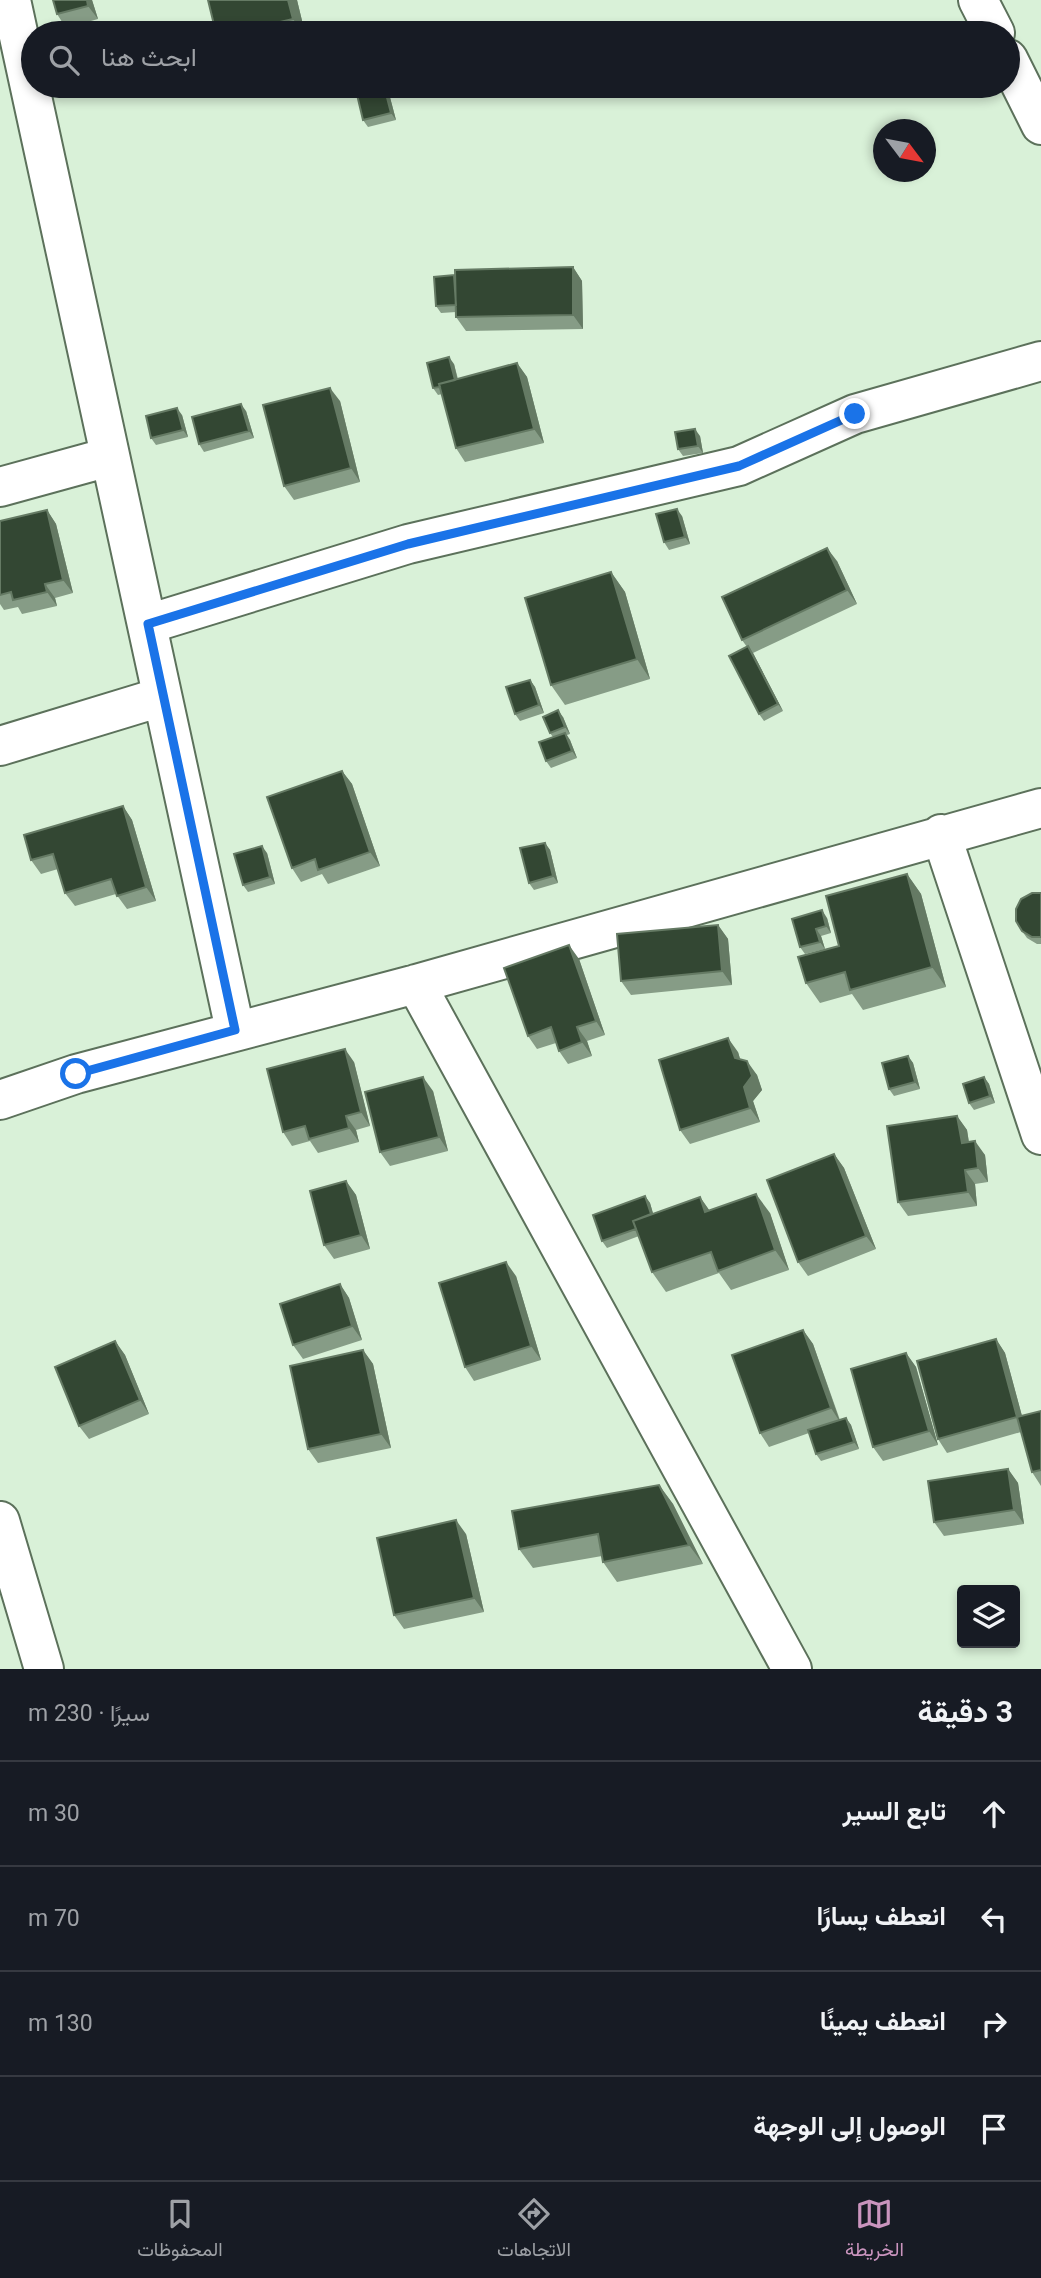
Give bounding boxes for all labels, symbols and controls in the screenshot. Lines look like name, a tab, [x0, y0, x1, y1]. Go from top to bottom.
search box	[21, 21, 1020, 98]
icon: search	[45, 41, 83, 79]
text: ابحث هنا	[101, 42, 197, 72]
north arrow	[873, 119, 936, 182]
route end	[839, 398, 870, 429]
route start	[60, 1058, 91, 1089]
map controls	[957, 1585, 1020, 1648]
button: layers	[957, 1585, 1020, 1648]
text: 3 دقيقة	[918, 1694, 1013, 1729]
text: سيرًا · 230 m	[28, 1700, 150, 1727]
icon: ahead	[975, 1795, 1013, 1833]
text: تابع السير	[843, 1796, 946, 1826]
text: 30 m	[28, 1800, 80, 1827]
icon: left	[975, 1900, 1013, 1938]
text: انعطف يسارًا	[816, 1901, 946, 1931]
text: 70 m	[28, 1905, 80, 1932]
icon: right	[975, 2005, 1013, 2043]
text: انعطف يمينًا	[820, 2006, 946, 2036]
text: 130 m	[28, 2010, 93, 2037]
icon: arrive	[975, 2110, 1013, 2148]
text: الوصول إلى الوجهة	[753, 2111, 946, 2141]
tab: المحفوظات	[137, 2195, 223, 2266]
tab: الاتجاهات	[497, 2195, 571, 2266]
tab: الخريطة	[845, 2195, 904, 2266]

